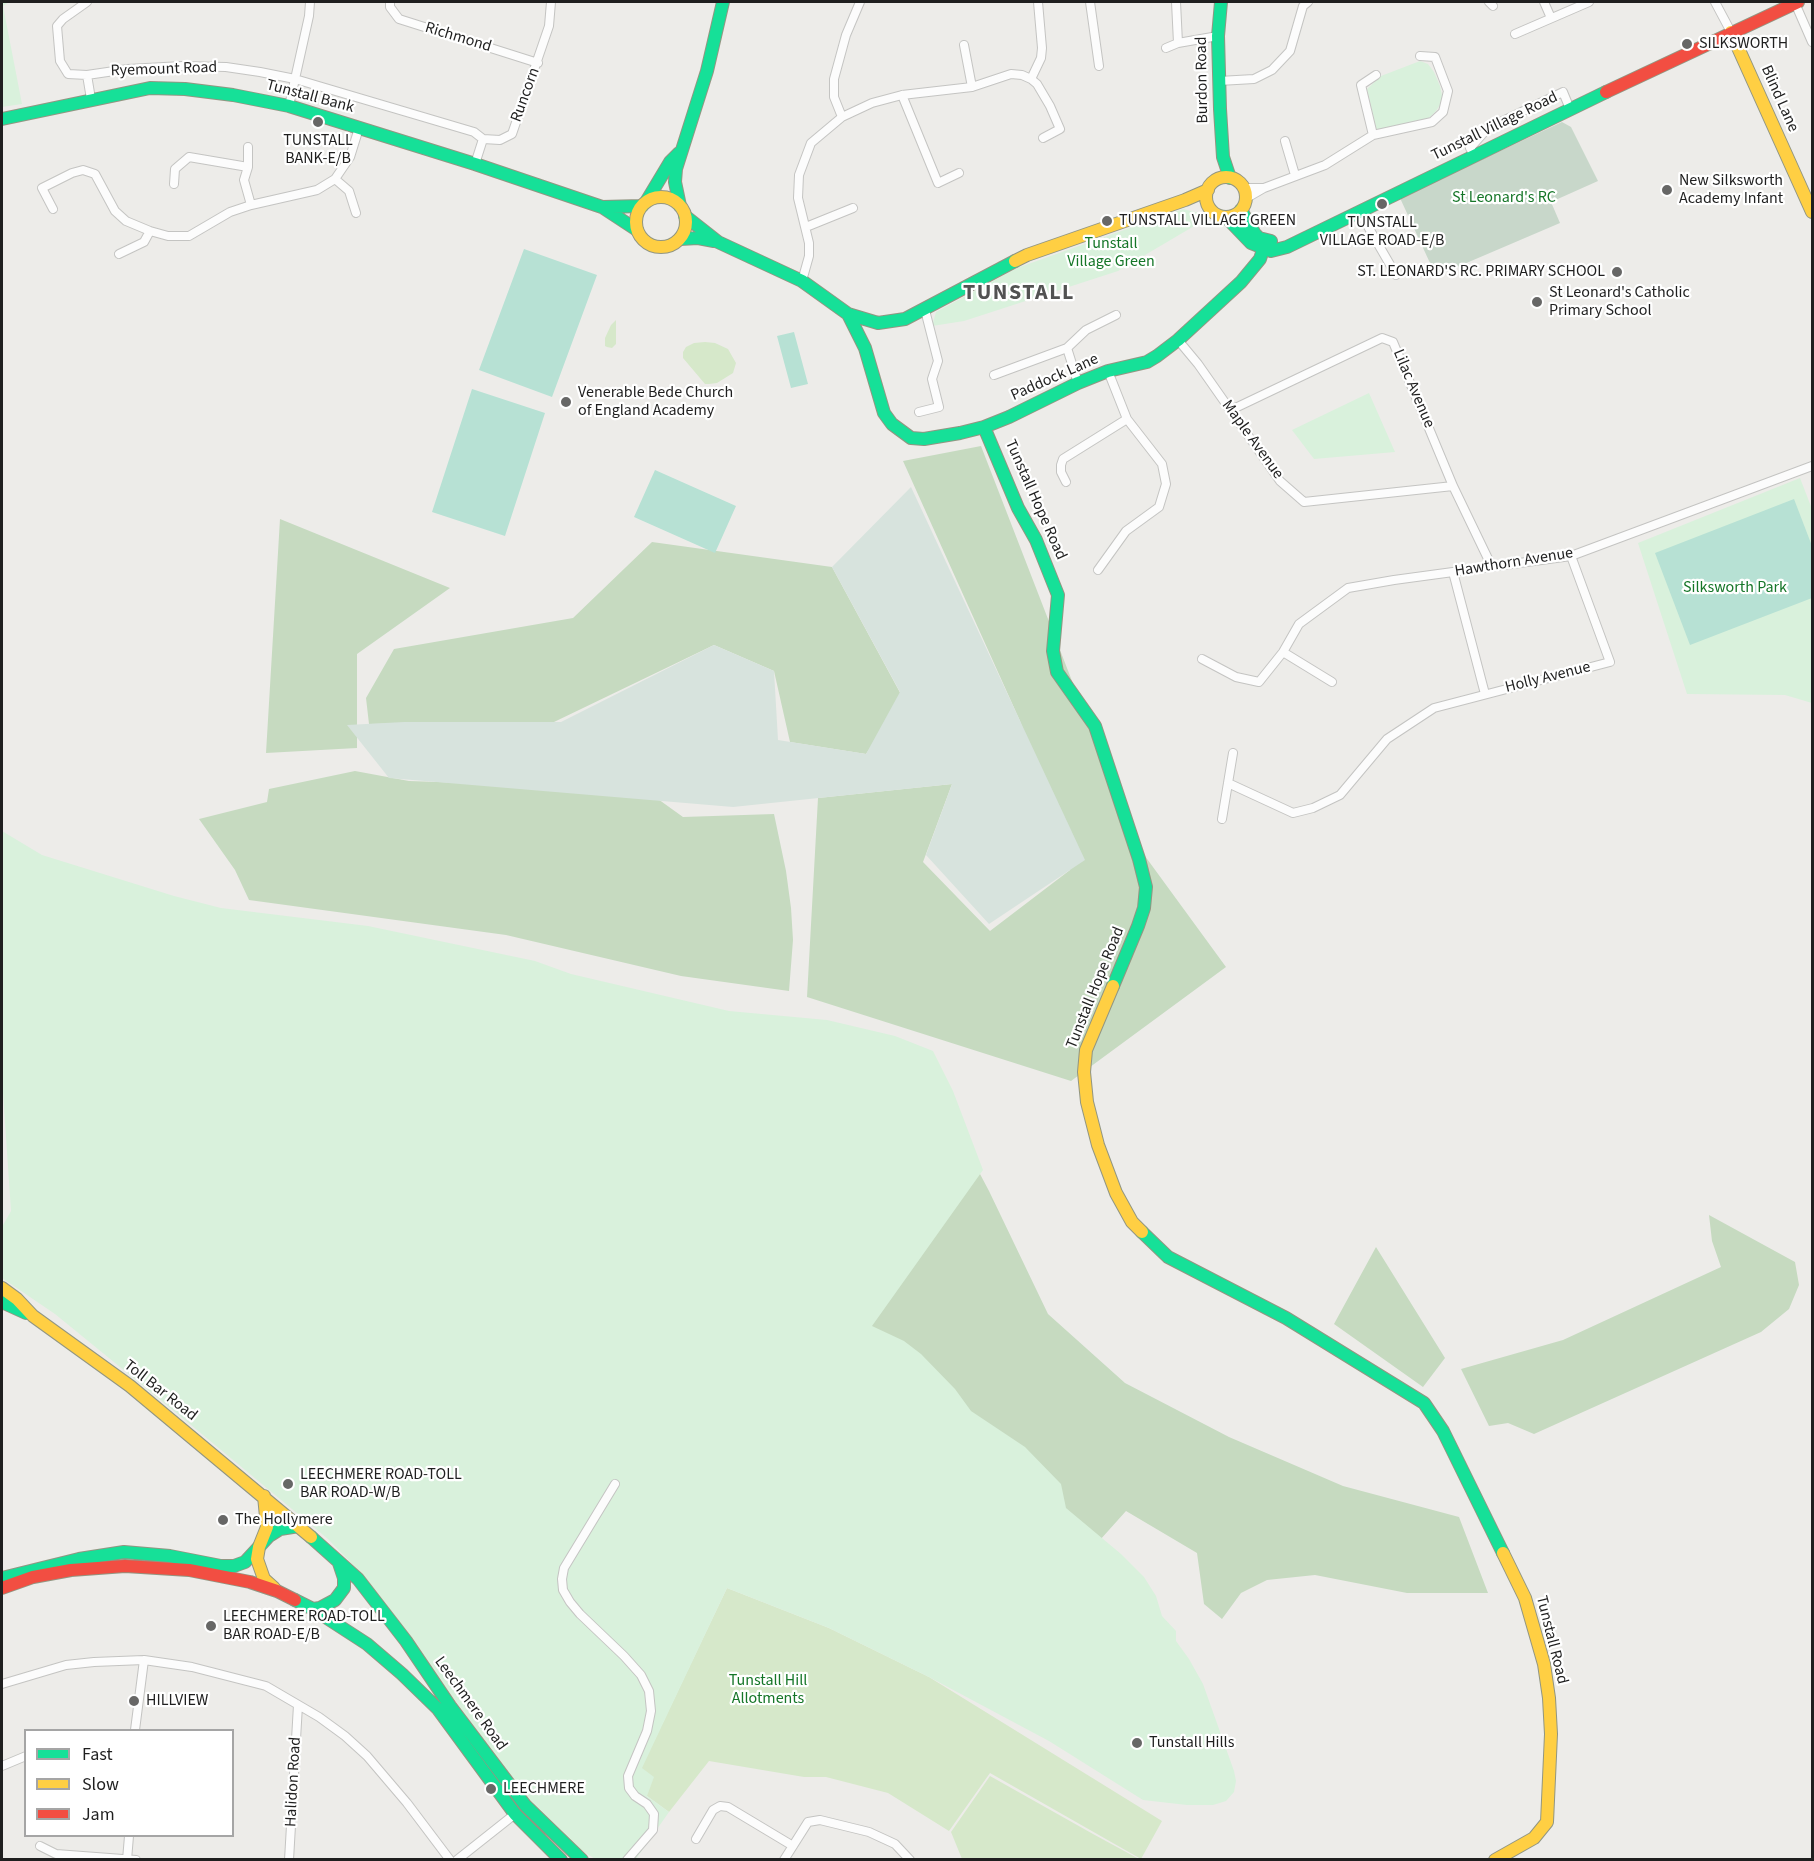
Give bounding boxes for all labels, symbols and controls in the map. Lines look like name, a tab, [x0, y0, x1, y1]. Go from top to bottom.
street label: Richmond	[422, 19, 494, 57]
place label: SILKSWORTH	[1699, 34, 1788, 54]
street label: Burdon Road	[1193, 36, 1213, 124]
marker: SILKSWORTH	[1680, 37, 1694, 51]
street label: Ryemount Road	[110, 59, 218, 81]
street label: Blind Lane	[1756, 63, 1802, 135]
street label: Runcorn	[507, 65, 545, 125]
street label: Tunstall Bank	[264, 76, 356, 118]
street label: Tunstall Village Road	[1429, 88, 1561, 166]
marker: TUNSTALL BANK-E/B	[311, 115, 325, 129]
place label: TUNSTALL BANK-E/B	[283, 131, 353, 169]
place label: New Silksworth Academy Infant	[1679, 171, 1783, 209]
marker: New Silksworth Academy Infant	[1660, 183, 1674, 197]
park label: St Leonard's RC	[1452, 188, 1556, 208]
marker: TUNSTALL VILLAGE ROAD-E/B	[1375, 197, 1389, 211]
place label: TUNSTALL VILLAGE GREEN	[1119, 211, 1296, 231]
place label: TUNSTALL VILLAGE ROAD-E/B	[1320, 213, 1444, 251]
marker: TUNSTALL VILLAGE GREEN	[1100, 214, 1114, 228]
park label: Tunstall Village Green	[1067, 234, 1155, 272]
place label: ST. LEONARD'S RC. PRIMARY SCHOOL	[1357, 262, 1605, 282]
marker: ST. LEONARD'S RC. PRIMARY SCHOOL	[1610, 265, 1624, 279]
district label: TUNSTALL	[963, 281, 1075, 307]
place label: St Leonard's Catholic Primary School	[1549, 283, 1690, 321]
marker: St Leonard's Catholic Primary School	[1530, 295, 1544, 309]
street label: Lilac Avenue	[1388, 347, 1438, 431]
street label: Paddock Lane	[1008, 350, 1102, 406]
place label: Venerable Bede Church of England Academy	[578, 383, 733, 421]
marker: Venerable Bede Church of England Academy	[559, 395, 573, 409]
street label: Maple Avenue	[1217, 397, 1287, 483]
street label: Tunstall Hope Road	[1000, 437, 1070, 563]
street label: Hawthorn Avenue	[1453, 544, 1575, 582]
park label: Silksworth Park	[1683, 578, 1787, 598]
street label: Holly Avenue	[1503, 658, 1593, 698]
street label: Tunstall Hope Road	[1063, 924, 1129, 1052]
street label: Toll Bar Road	[119, 1356, 201, 1426]
place label: LEECHMERE ROAD-TOLL BAR ROAD-W/B	[300, 1465, 462, 1503]
marker: LEECHMERE ROAD-TOLL BAR ROAD-W/B	[281, 1477, 295, 1491]
place label: The Hollymere	[235, 1510, 333, 1530]
marker: The Hollymere	[216, 1513, 230, 1527]
street label: Tunstall Road	[1531, 1594, 1571, 1686]
place label: LEECHMERE ROAD-TOLL BAR ROAD-E/B	[223, 1607, 385, 1645]
marker: LEECHMERE ROAD-TOLL BAR ROAD-E/B	[204, 1619, 218, 1633]
street label: Leechmere Road	[429, 1653, 511, 1755]
park label: Tunstall Hill Allotments	[729, 1671, 807, 1709]
place label: HILLVIEW	[146, 1691, 208, 1711]
marker: HILLVIEW	[127, 1694, 141, 1708]
legend	[24, 1729, 234, 1837]
place label: Tunstall Hills	[1149, 1733, 1234, 1753]
street label: Halidon Road	[282, 1736, 306, 1828]
marker: Tunstall Hills	[1130, 1736, 1144, 1750]
text: Fast	[82, 1742, 113, 1767]
text: Slow	[82, 1772, 119, 1797]
place label: LEECHMERE	[503, 1779, 585, 1799]
marker: LEECHMERE	[484, 1782, 498, 1796]
text: Jam	[82, 1802, 115, 1827]

